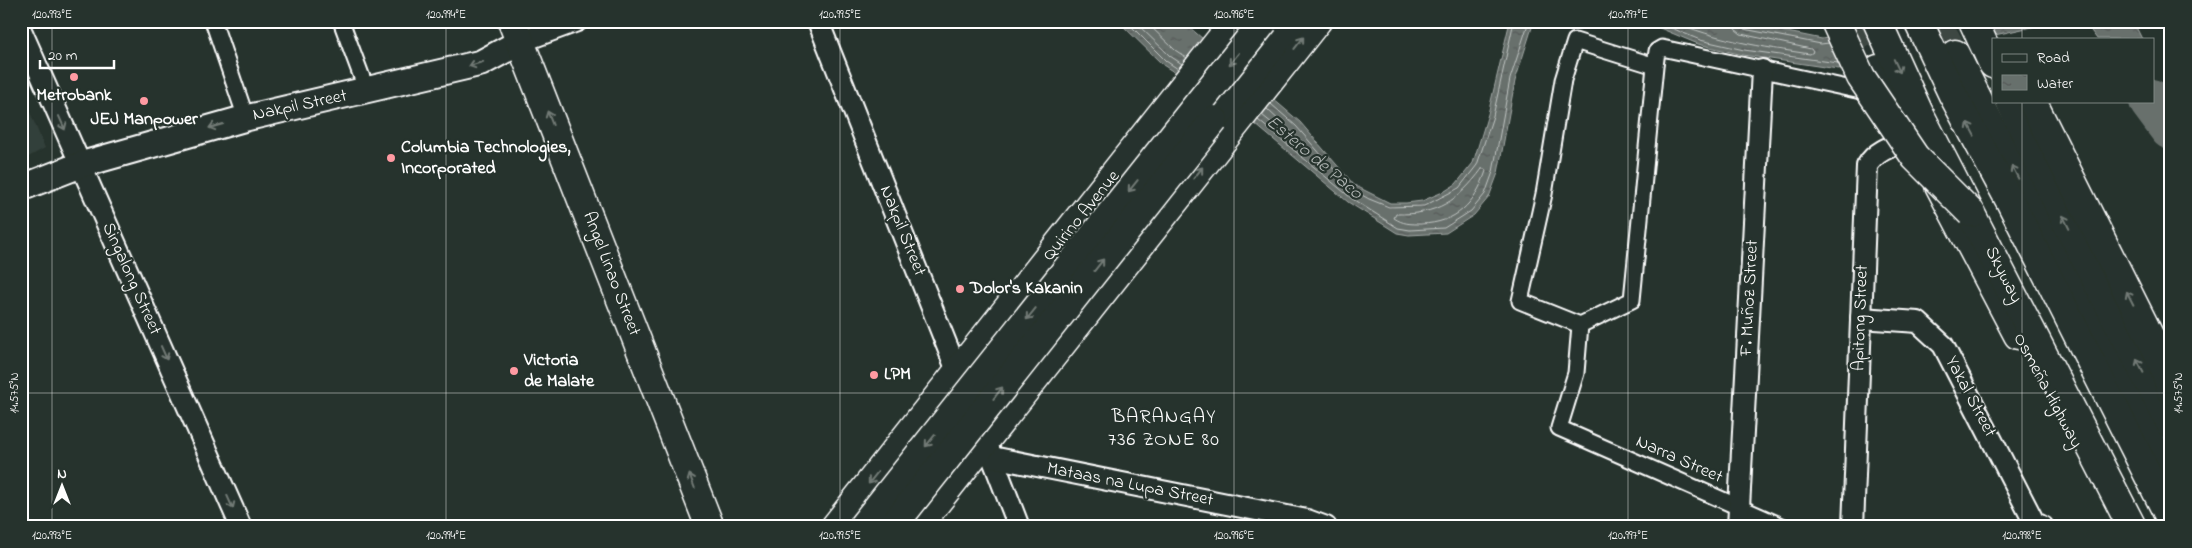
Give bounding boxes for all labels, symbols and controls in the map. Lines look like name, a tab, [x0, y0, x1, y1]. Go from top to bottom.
text: 120.993°E	[32, 6, 72, 24]
text: 120.994°E	[426, 6, 466, 24]
text: 120.995°E	[819, 6, 861, 24]
text: 120.996°E	[1214, 6, 1254, 24]
text: 120.997°E	[1608, 6, 1648, 24]
one-way arrow	[1294, 37, 1305, 50]
scale bar	[40, 38, 114, 70]
legend	[1992, 38, 2154, 102]
text: 20 m	[48, 45, 78, 67]
text: Road	[2037, 47, 2070, 69]
one-way arrow	[1229, 53, 1240, 66]
one-way arrow	[1893, 58, 1903, 73]
one-way arrow	[469, 59, 485, 69]
marker: Metrobank	[68, 71, 80, 83]
text: Water	[2037, 73, 2073, 95]
place label: Metrobank	[36, 83, 113, 109]
street label: Nakpil Street	[251, 83, 349, 129]
marker: JEJ Manpower	[138, 95, 150, 107]
place label: JEJ Manpower	[90, 107, 198, 133]
water label: Estero de Paco	[1260, 109, 1369, 207]
one-way arrow	[544, 111, 554, 126]
one-way arrow	[57, 115, 67, 130]
one-way arrow	[209, 122, 225, 132]
one-way arrow	[1966, 122, 1975, 137]
place label: Columbia Technologies, Incorporated	[401, 135, 571, 182]
marker: Columbia Technologies, Incorporated	[385, 152, 397, 164]
street label: Quirino Avenue	[1037, 164, 1127, 267]
one-way arrow	[2010, 165, 2019, 180]
one-way arrow	[1192, 167, 1203, 180]
one-way arrow	[1127, 180, 1138, 193]
street label: Nakpil Street	[872, 182, 932, 280]
street label: Angel Linao Street	[574, 208, 647, 340]
one-way arrow	[2060, 215, 2070, 230]
street label: Singalong Street	[94, 219, 167, 340]
street label: F. Muñoz Street	[1734, 239, 1766, 358]
street label: Skyway	[1978, 242, 2028, 308]
one-way arrow	[1094, 259, 1105, 272]
street label: Apitong Street	[1846, 264, 1877, 372]
place label: Dolor's Kakanin	[969, 276, 1083, 302]
marker: Dolor's Kakanin	[954, 283, 966, 295]
one-way arrow	[2125, 290, 2135, 305]
one-way arrow	[1026, 307, 1037, 320]
street label: Osmeña Highway	[2005, 329, 2088, 454]
one-way arrow	[160, 345, 169, 360]
place label: Victoria de Malate	[523, 348, 595, 395]
street label: Yakal Street	[1938, 352, 2002, 442]
one-way arrow	[2135, 359, 2144, 374]
place label: LPM	[884, 362, 911, 388]
marker: Victoria de Malate	[508, 365, 520, 377]
marker: LPM	[868, 369, 880, 381]
text: 14.575°N	[6, 372, 24, 414]
text: 14.575°N	[2170, 372, 2188, 414]
one-way arrow	[993, 386, 1004, 399]
district label: BARANGAY 736 ZONE 80	[1108, 403, 1220, 455]
street label: Narra Street	[1631, 429, 1727, 491]
one-way arrow	[925, 434, 936, 447]
street label: Mataas na Lupa Street	[1044, 456, 1216, 514]
north arrow	[38, 460, 88, 510]
text: N	[57, 464, 67, 485]
one-way arrow	[868, 471, 879, 484]
one-way arrow	[687, 474, 696, 490]
one-way arrow	[226, 494, 236, 509]
text: 120.993°E	[32, 527, 72, 545]
text: 120.994°E	[426, 527, 466, 545]
text: 120.995°E	[819, 527, 861, 545]
text: 120.996°E	[1214, 527, 1254, 545]
text: 120.997°E	[1608, 527, 1648, 545]
text: 120.998°E	[2002, 527, 2042, 545]

